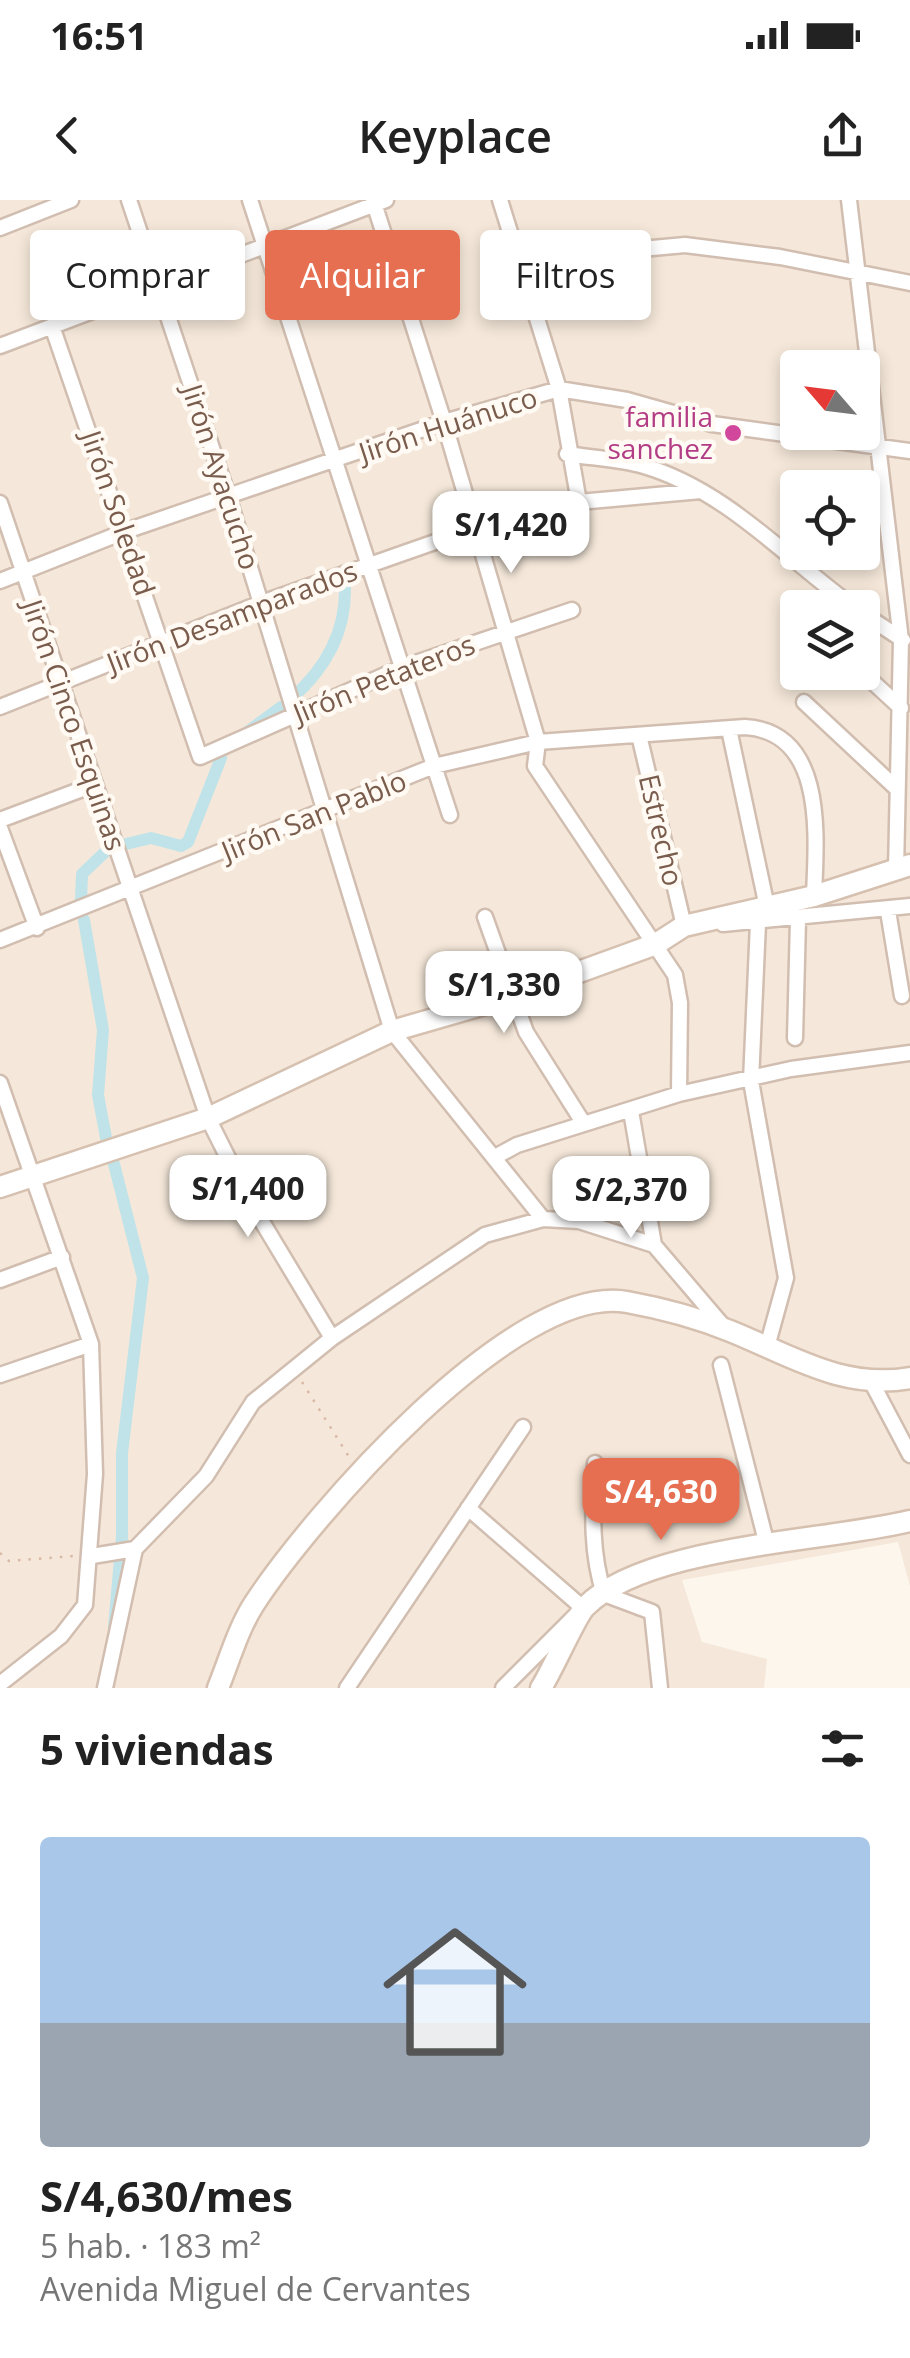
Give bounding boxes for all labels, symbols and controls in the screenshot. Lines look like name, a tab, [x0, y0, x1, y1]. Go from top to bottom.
text: 16:51	[50, 9, 148, 61]
text: Keyplace	[358, 105, 552, 166]
icon: back	[40, 108, 95, 163]
icon: share	[815, 108, 870, 163]
chip: Comprar	[30, 230, 245, 320]
chip: Alquilar	[265, 230, 460, 320]
chip: Filtros	[480, 230, 651, 320]
north arrow	[780, 350, 880, 450]
map controls	[780, 350, 880, 690]
street label: Jirón Ayacucho	[173, 376, 270, 574]
street label: Jirón Huánuco	[351, 377, 542, 472]
place label: familia sanchez	[607, 397, 713, 467]
street label: Jirón Soledad	[72, 422, 165, 600]
marker: familia sanchez	[722, 422, 744, 444]
button: locate	[780, 470, 880, 570]
pin: S/1,420	[419, 491, 603, 576]
text: S/1,420	[454, 502, 568, 545]
street label: Jirón Desamparados	[98, 551, 362, 682]
button: layers	[780, 590, 880, 690]
street label: Jirón Cinco Esquinas	[13, 591, 136, 855]
street label: Jirón Petateros	[284, 624, 480, 733]
street label: Jirón San Pablo	[213, 761, 412, 871]
street label: Estrecho	[631, 770, 693, 889]
pin: S/1,330	[412, 951, 596, 1036]
text: S/1,330	[447, 962, 561, 1005]
pin: S/1,400	[156, 1155, 340, 1240]
pin: S/2,370	[539, 1156, 723, 1241]
text: S/1,400	[191, 1166, 305, 1209]
text: S/2,370	[574, 1167, 688, 1210]
pin: S/4,630	[569, 1458, 753, 1543]
text: S/4,630	[604, 1469, 718, 1512]
text: 5 viviendas	[40, 1720, 274, 1777]
icon: filters	[815, 1721, 870, 1776]
icon: home	[365, 1902, 545, 2082]
text: S/4,630/mes	[40, 2167, 293, 2224]
text: 5 hab. · 183 m²	[40, 2224, 261, 2267]
text: Avenida Miguel de Cervantes	[40, 2267, 471, 2310]

